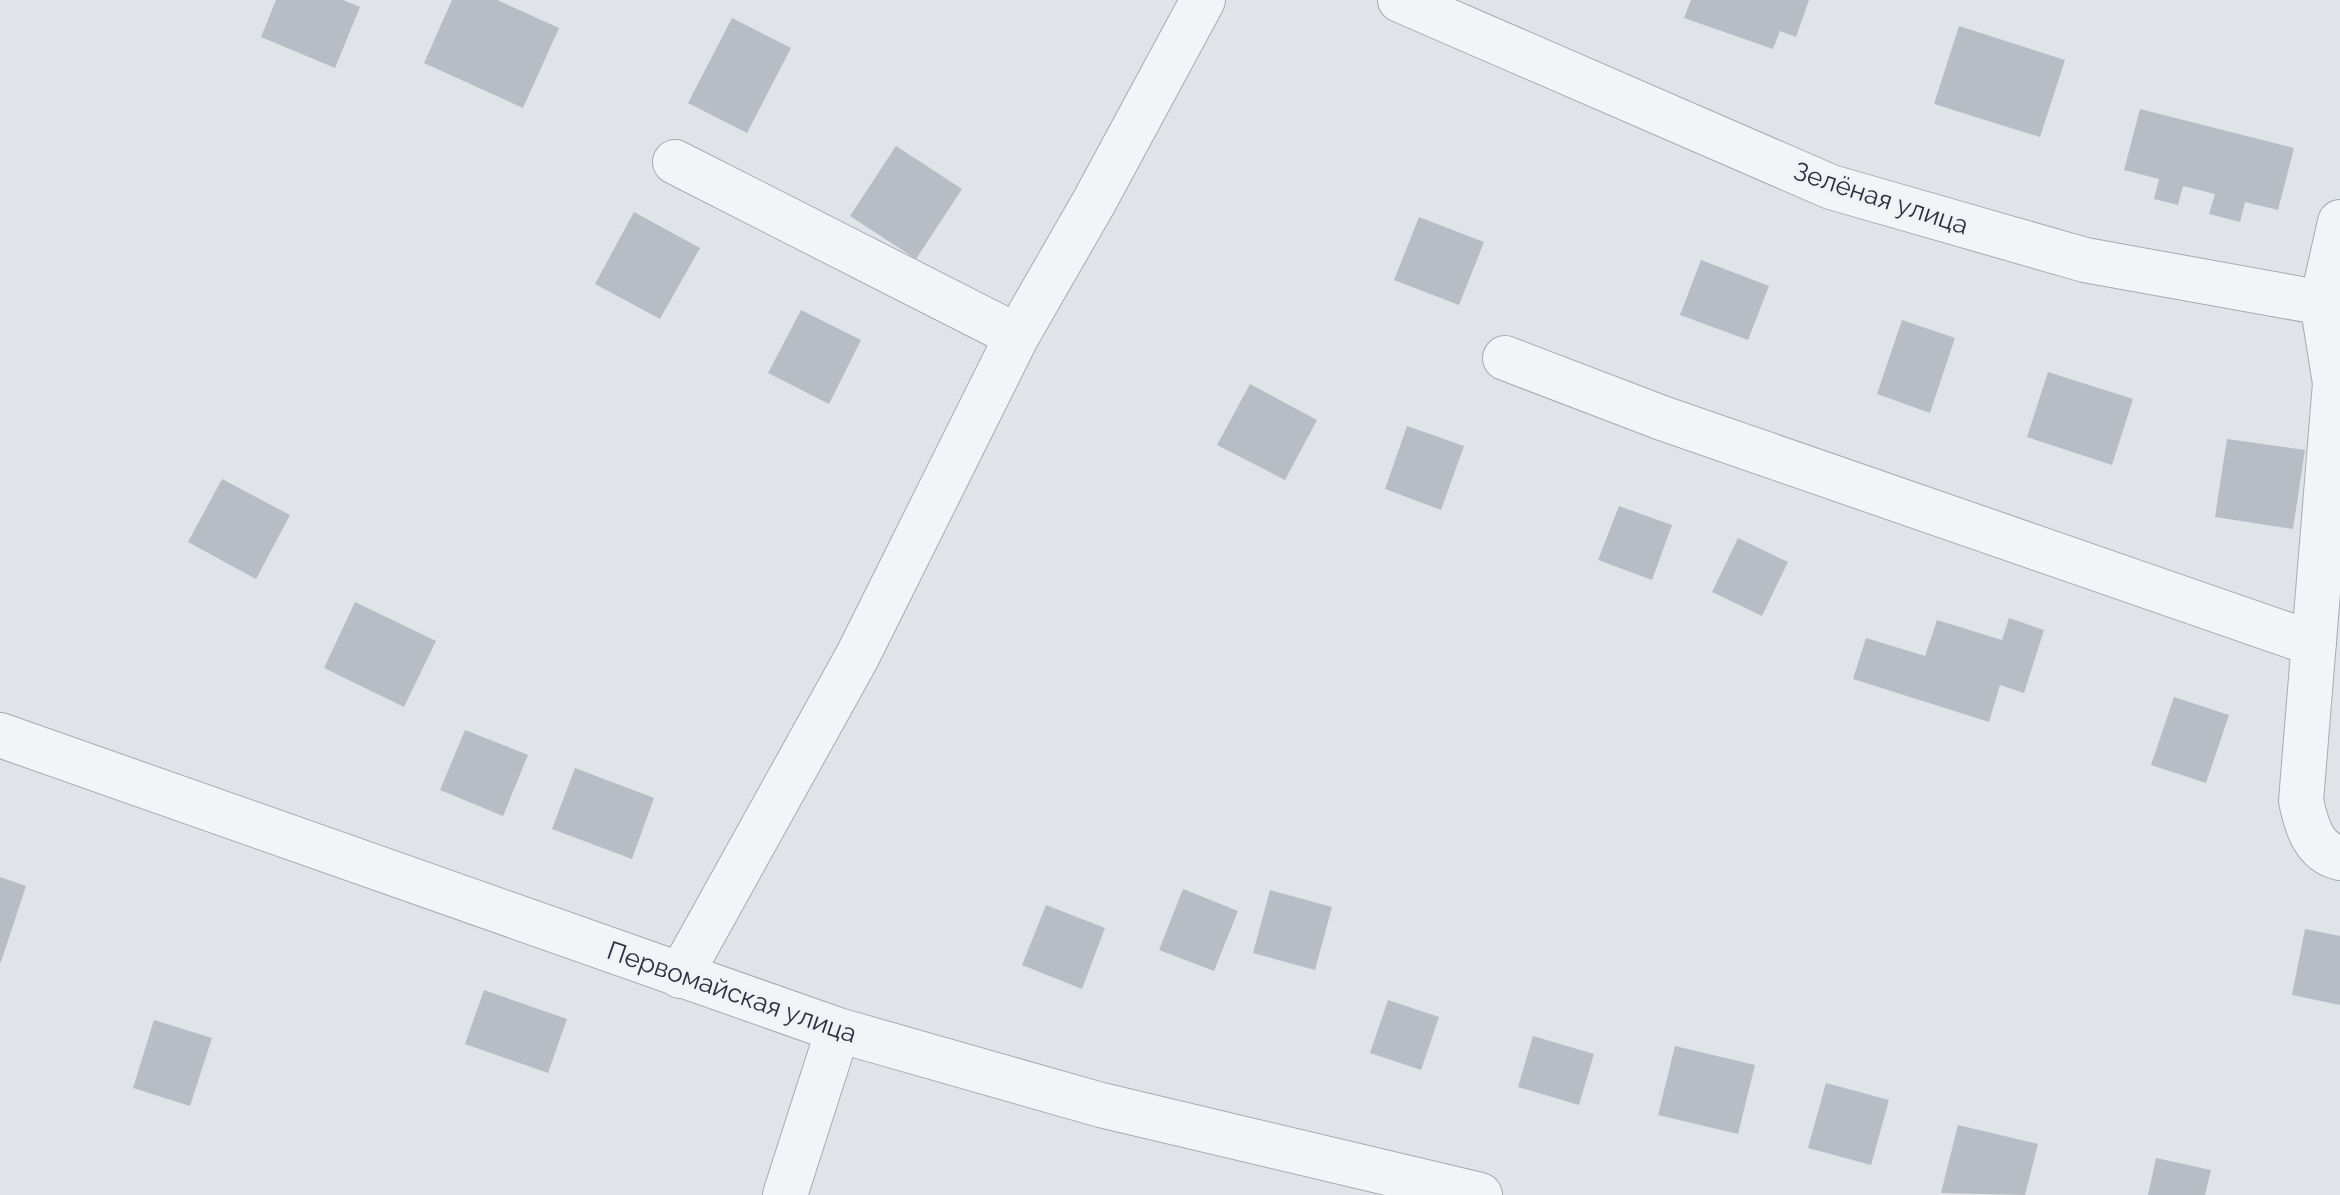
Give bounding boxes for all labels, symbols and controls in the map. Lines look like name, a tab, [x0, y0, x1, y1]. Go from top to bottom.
street label: Зелёная улица	[1790, 156, 1972, 240]
street label: Первомайская улица	[603, 935, 861, 1049]

